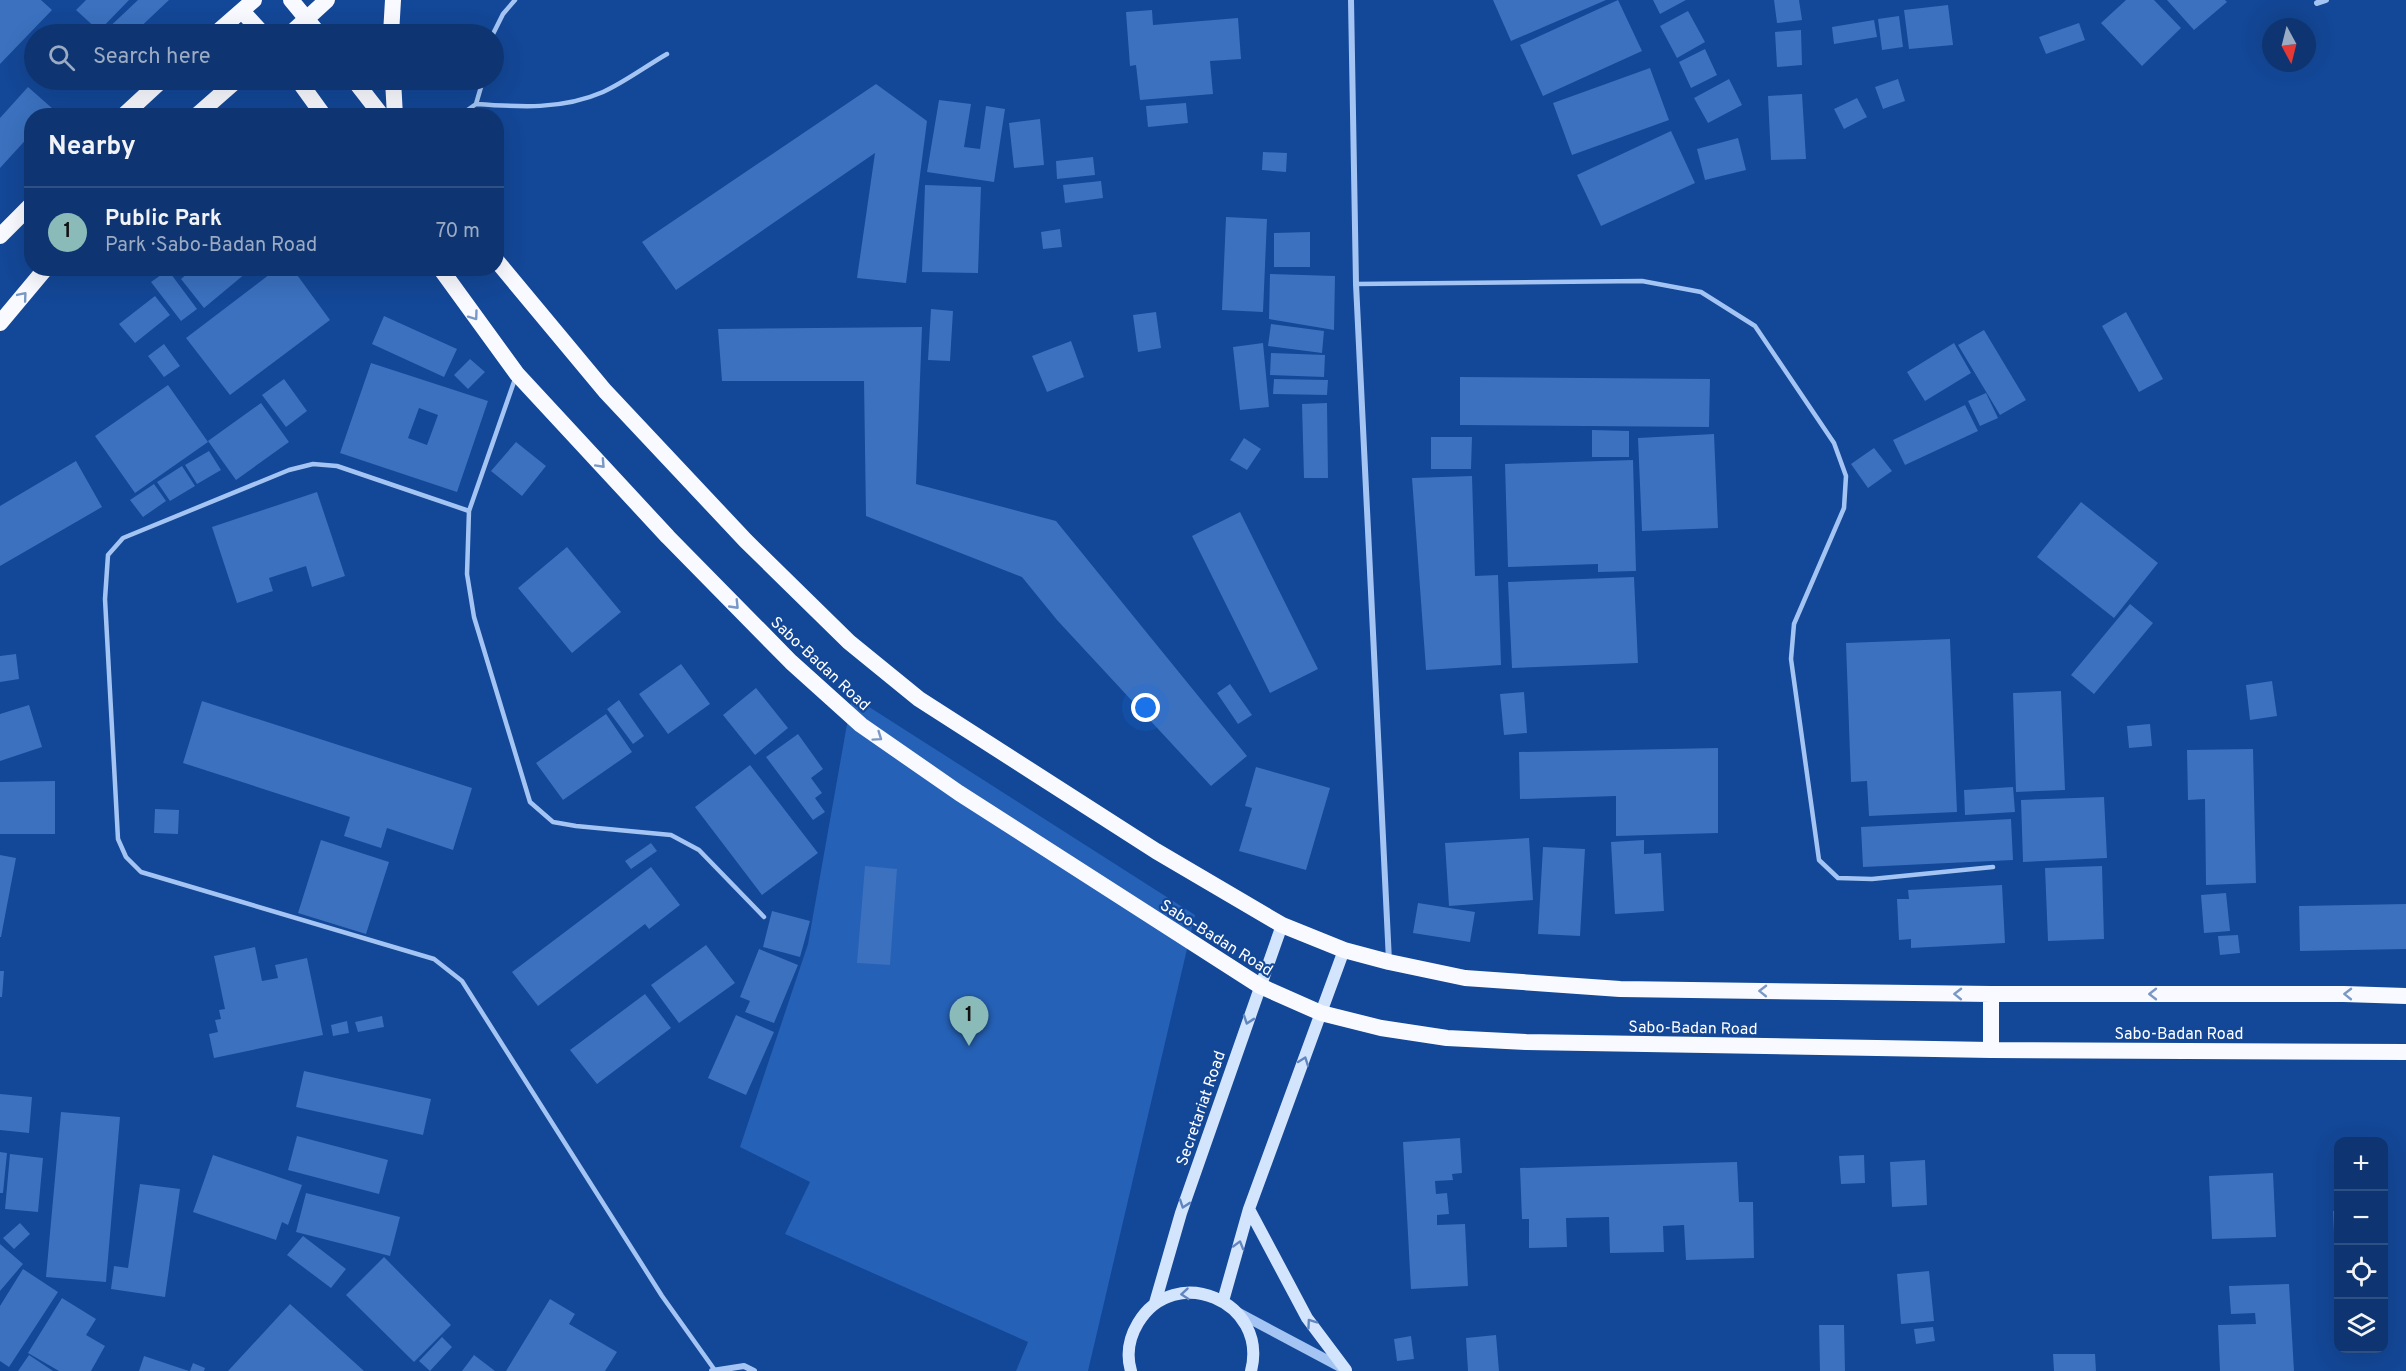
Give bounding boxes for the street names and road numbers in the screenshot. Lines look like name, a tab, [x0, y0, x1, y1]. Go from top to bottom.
street label: Sabo-Badan Road	[766, 613, 874, 716]
street label: Sabo-Badan Road	[1156, 896, 1276, 981]
street label: Sabo-Badan Road	[1628, 1018, 1758, 1040]
street label: Sabo-Badan Road	[2114, 1025, 2244, 1045]
street label: Secretariat Road	[1173, 1049, 1231, 1169]

